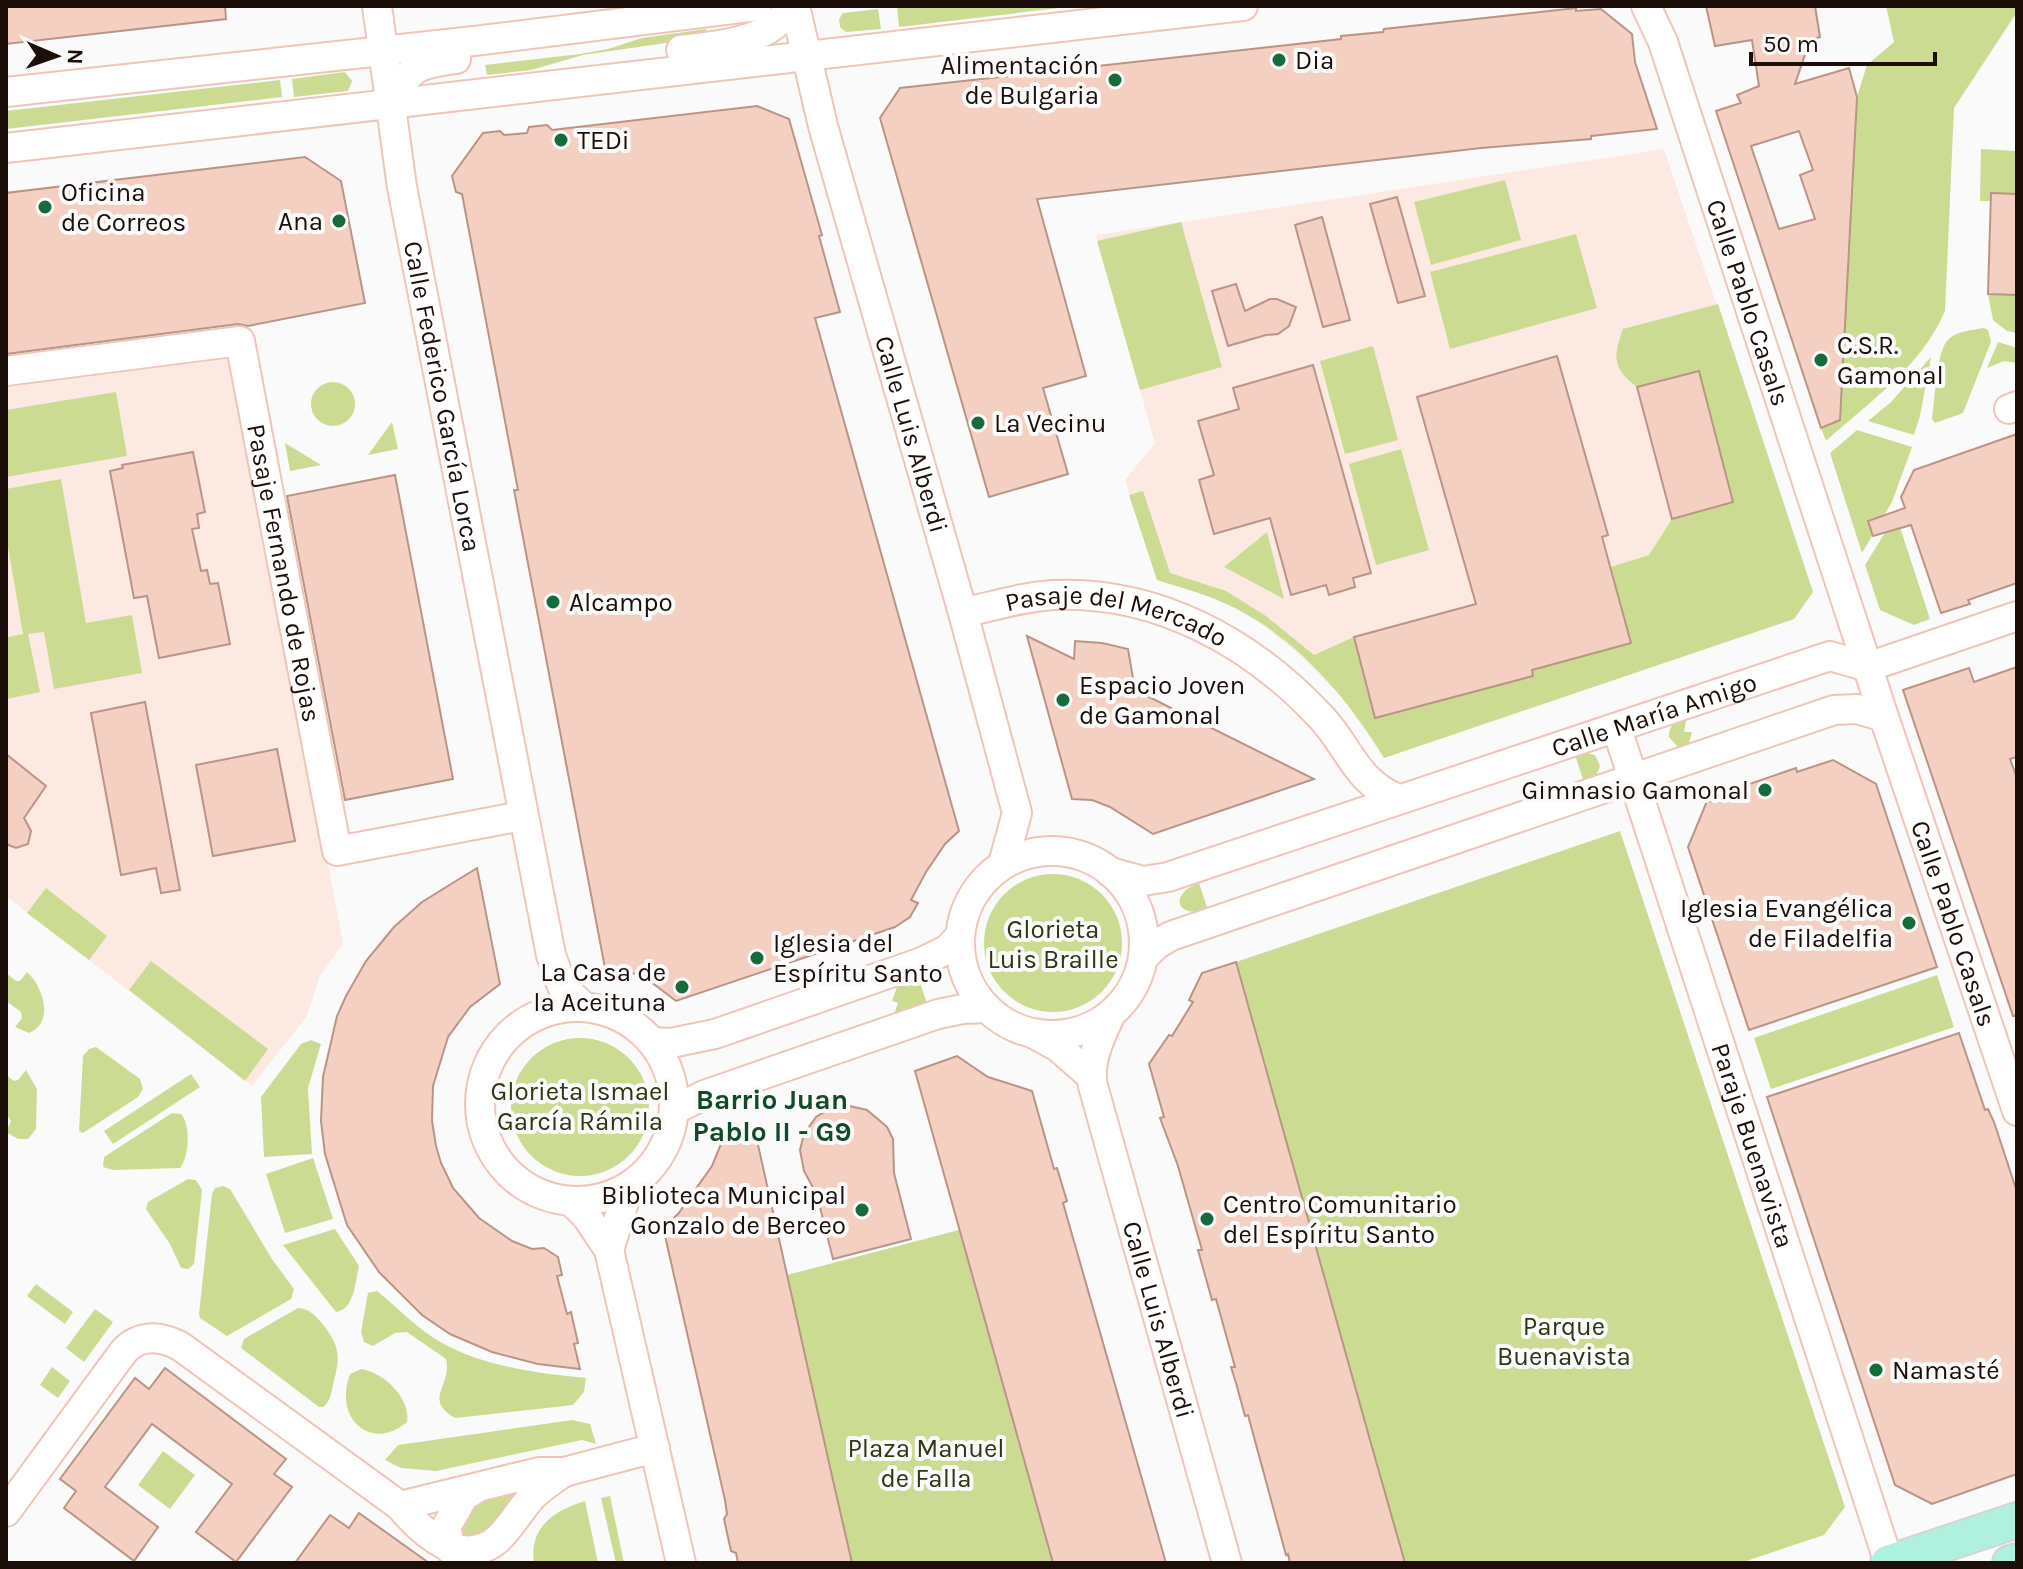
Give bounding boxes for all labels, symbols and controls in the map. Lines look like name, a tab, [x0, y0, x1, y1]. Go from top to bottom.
north arrow	[16, 16, 96, 96]
scale bar	[1751, 16, 1935, 66]
text: 50 m	[1763, 30, 1819, 58]
place label: Dia	[1295, 45, 1334, 76]
text: N	[62, 48, 88, 65]
place label: Alimentación de Bulgaria	[941, 50, 1099, 111]
marker: Dia	[1270, 51, 1288, 69]
marker: Alimentación de Bulgaria	[1106, 71, 1124, 89]
place label: TEDi	[577, 125, 630, 156]
marker: TEDi	[552, 131, 570, 149]
place label: Oficina de Correos	[61, 177, 186, 238]
street label: Calle Pablo Casals	[1699, 196, 1796, 410]
marker: Oficina de Correos	[36, 198, 54, 216]
place label: Ana	[278, 206, 323, 237]
marker: Ana	[330, 212, 348, 230]
street label: Calle Federico García Lorca	[397, 238, 487, 555]
place label: C.S.R. Gamonal	[1837, 330, 1944, 391]
street label: Calle Luis Alberdi	[868, 332, 954, 536]
marker: C.S.R. Gamonal	[1812, 351, 1830, 369]
place label: La Vecinu	[994, 408, 1106, 439]
marker: La Vecinu	[969, 414, 987, 432]
street label: Pasaje Fernando de Rojas	[240, 421, 327, 725]
street label: Pasaje del Mercado	[1002, 580, 1233, 654]
place label: Alcampo	[569, 587, 673, 618]
marker: Alcampo	[544, 593, 562, 611]
street label: Calle María Amigo	[1548, 667, 1761, 764]
place label: Espacio Joven de Gamonal	[1079, 670, 1245, 731]
marker: Espacio Joven de Gamonal	[1054, 691, 1072, 709]
place label: Gimnasio Gamonal	[1522, 775, 1749, 806]
marker: Gimnasio Gamonal	[1756, 781, 1774, 799]
street label: Calle Pablo Casals	[1904, 817, 2002, 1031]
place label: Iglesia Evangélica de Filadelfia	[1680, 893, 1893, 954]
park label: Glorieta Luis Braille	[987, 914, 1119, 975]
marker: Iglesia Evangélica de Filadelfia	[1900, 914, 1918, 932]
place label: Iglesia del Espíritu Santo	[773, 928, 943, 989]
marker: Iglesia del Espíritu Santo	[748, 949, 766, 967]
place label: La Casa de la Aceituna	[533, 957, 666, 1018]
marker: La Casa de la Aceituna	[673, 978, 691, 996]
street label: Paraje Buenavista	[1704, 1039, 1800, 1252]
park label: Glorieta Ismael García Rámila	[490, 1076, 670, 1137]
district label: Barrio Juan Pablo II - G9	[693, 1083, 852, 1148]
place label: Biblioteca Municipal Gonzalo de Berceo	[601, 1180, 846, 1241]
place label: Centro Comunitario del Espíritu Santo	[1223, 1189, 1457, 1250]
marker: Biblioteca Municipal Gonzalo de Berceo	[853, 1201, 871, 1219]
marker: Centro Comunitario del Espíritu Santo	[1198, 1210, 1216, 1228]
street label: Calle Luis Alberdi	[1116, 1218, 1201, 1422]
park label: Parque Buenavista	[1497, 1311, 1631, 1372]
place label: Namasté	[1892, 1355, 2000, 1386]
marker: Namasté	[1867, 1361, 1885, 1379]
park label: Plaza Manuel de Falla	[847, 1433, 1005, 1494]

